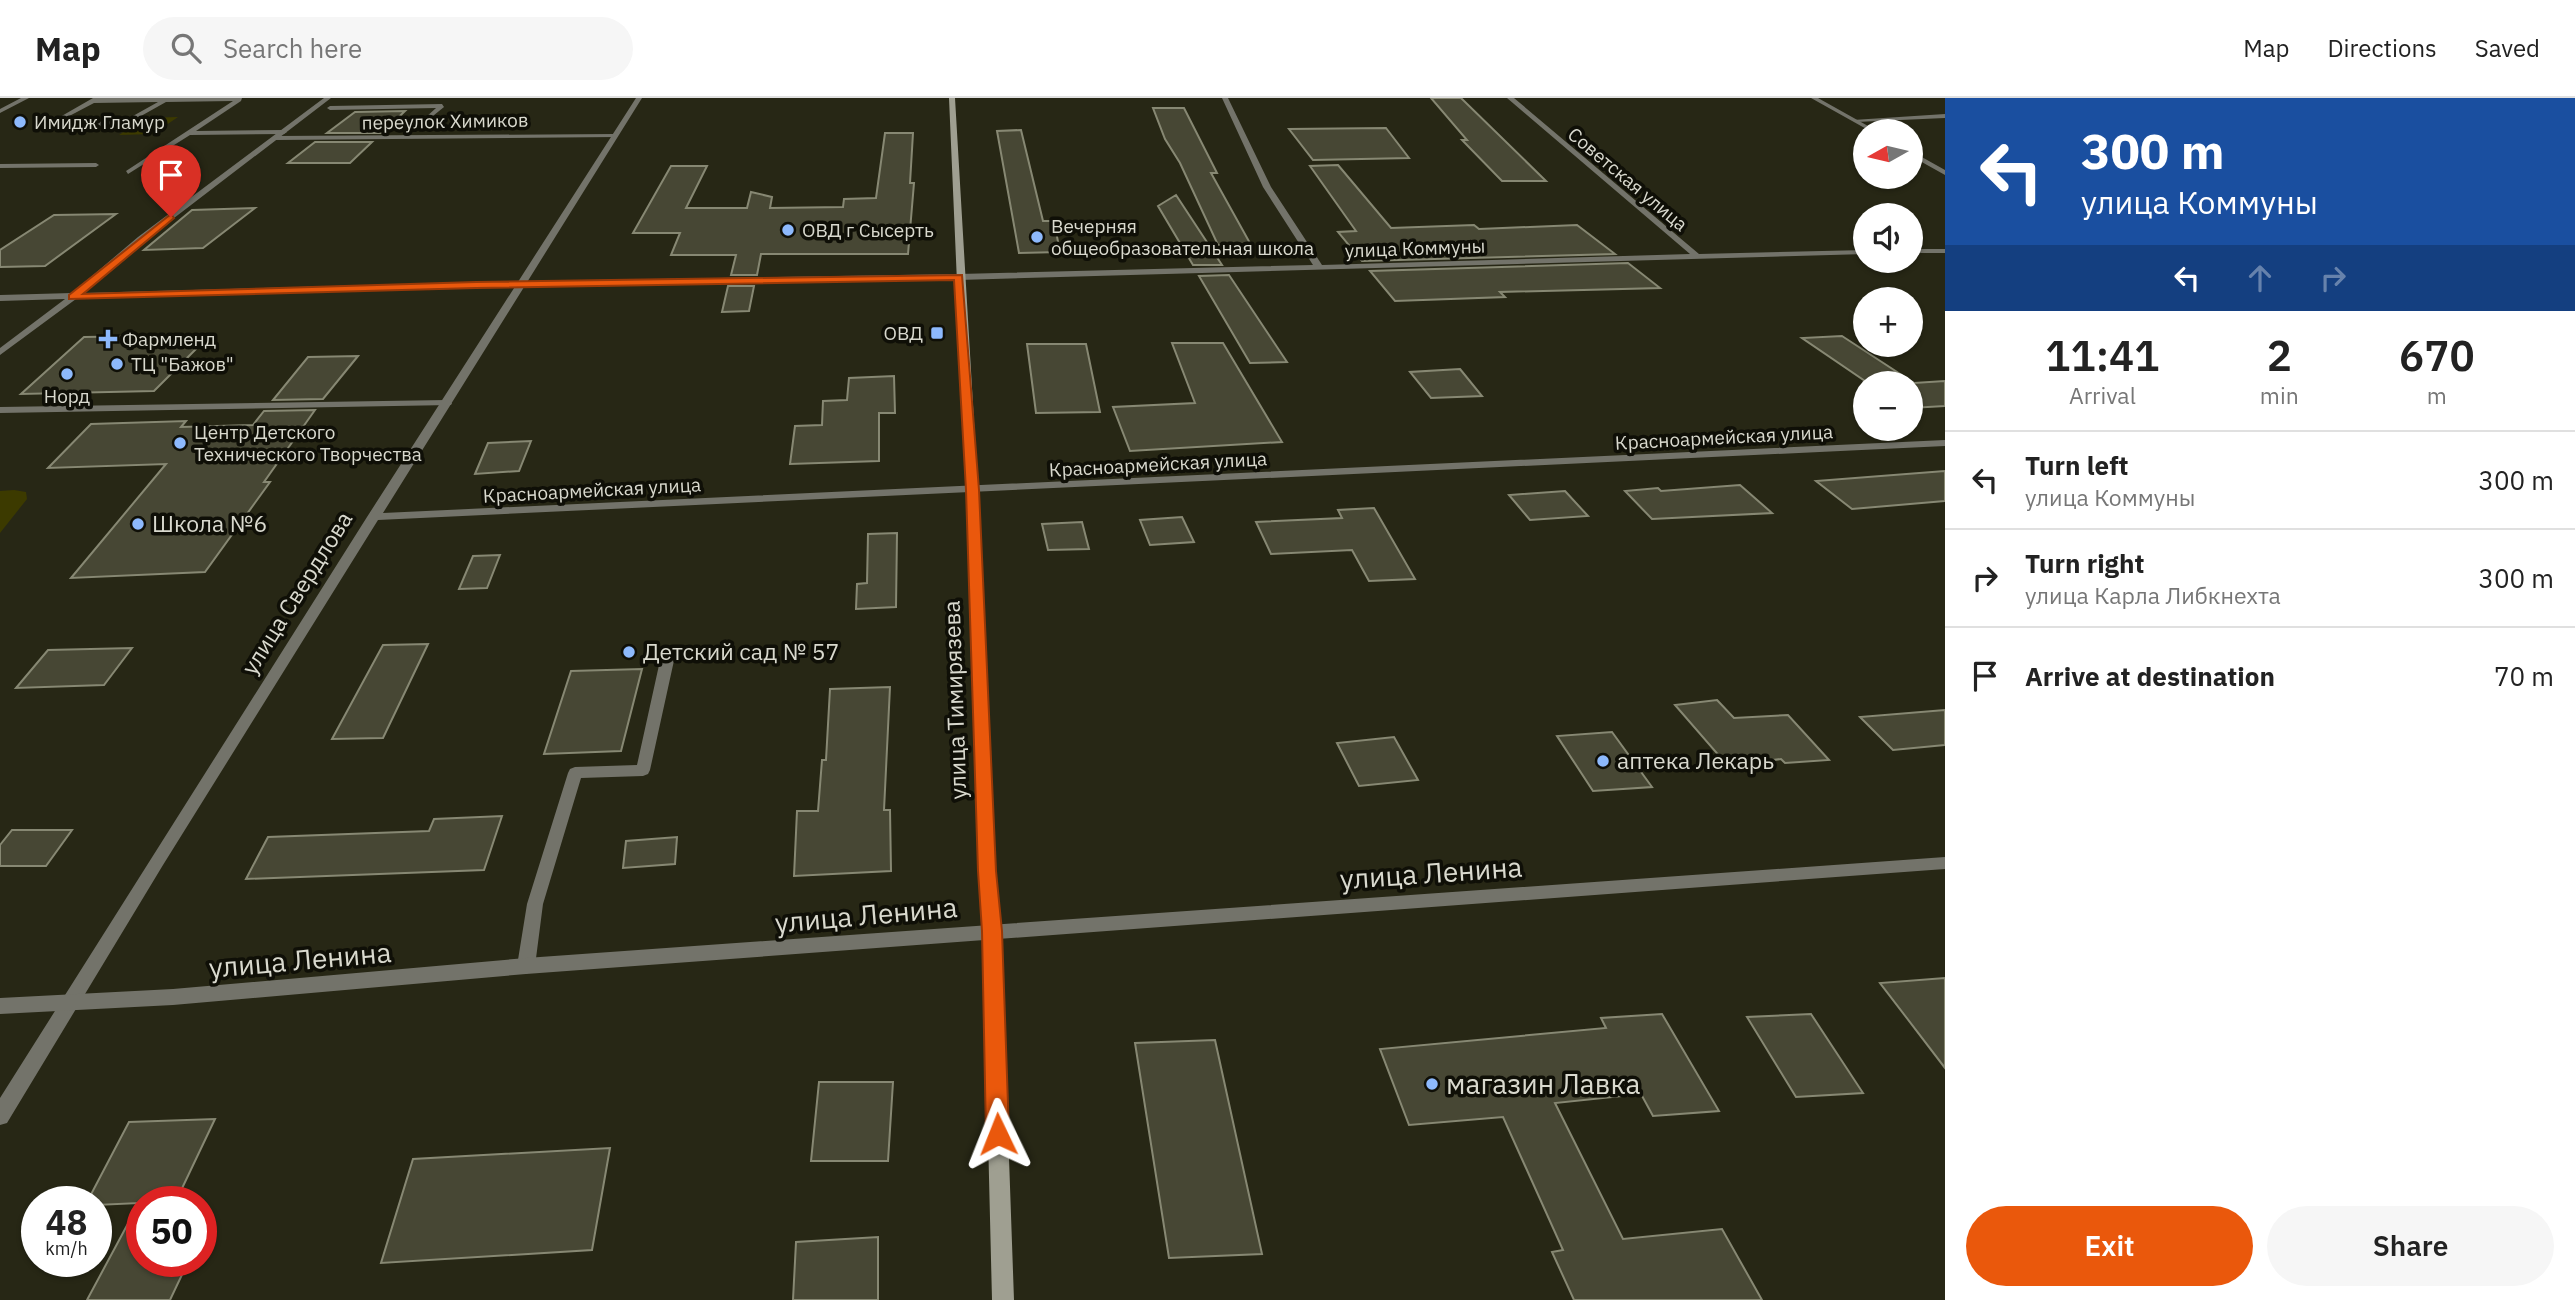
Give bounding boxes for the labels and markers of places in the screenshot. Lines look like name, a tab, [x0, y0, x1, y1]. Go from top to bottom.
place label: Имидж Гламур	[34, 110, 165, 134]
marker: Имидж Гламур	[12, 114, 28, 130]
pin	[141, 145, 201, 217]
place label: Вечерняя общеобразовательная школа	[1051, 214, 1314, 260]
place label: ОВД г Сысерть	[802, 218, 934, 242]
marker: ОВД г Сысерть	[780, 222, 796, 238]
marker: Вечерняя общеобразовательная школа	[1029, 229, 1045, 245]
place label: ОВД	[883, 321, 923, 345]
marker: ОВД	[929, 325, 945, 341]
place label: Фармленд	[122, 327, 216, 351]
marker: Фармленд	[100, 331, 116, 347]
place label: ТЦ "Бажов"	[131, 352, 234, 376]
marker: ТЦ "Бажов"	[109, 356, 125, 372]
marker: Норд	[59, 366, 75, 382]
place label: Норд	[44, 384, 90, 408]
place label: Центр Детского Технического Творчества	[194, 420, 422, 466]
marker: Центр Детского Технического Творчества	[172, 435, 188, 451]
place label: Школа №6	[152, 508, 267, 538]
marker: Школа №6	[130, 516, 146, 532]
place label: Детский сад № 57	[643, 636, 839, 666]
marker: Детский сад № 57	[621, 644, 637, 660]
place label: аптека Лекарь	[1617, 745, 1774, 775]
marker: аптека Лекарь	[1595, 753, 1611, 769]
place label: магазин Лавка	[1446, 1065, 1641, 1102]
marker: магазин Лавка	[1424, 1076, 1440, 1092]

